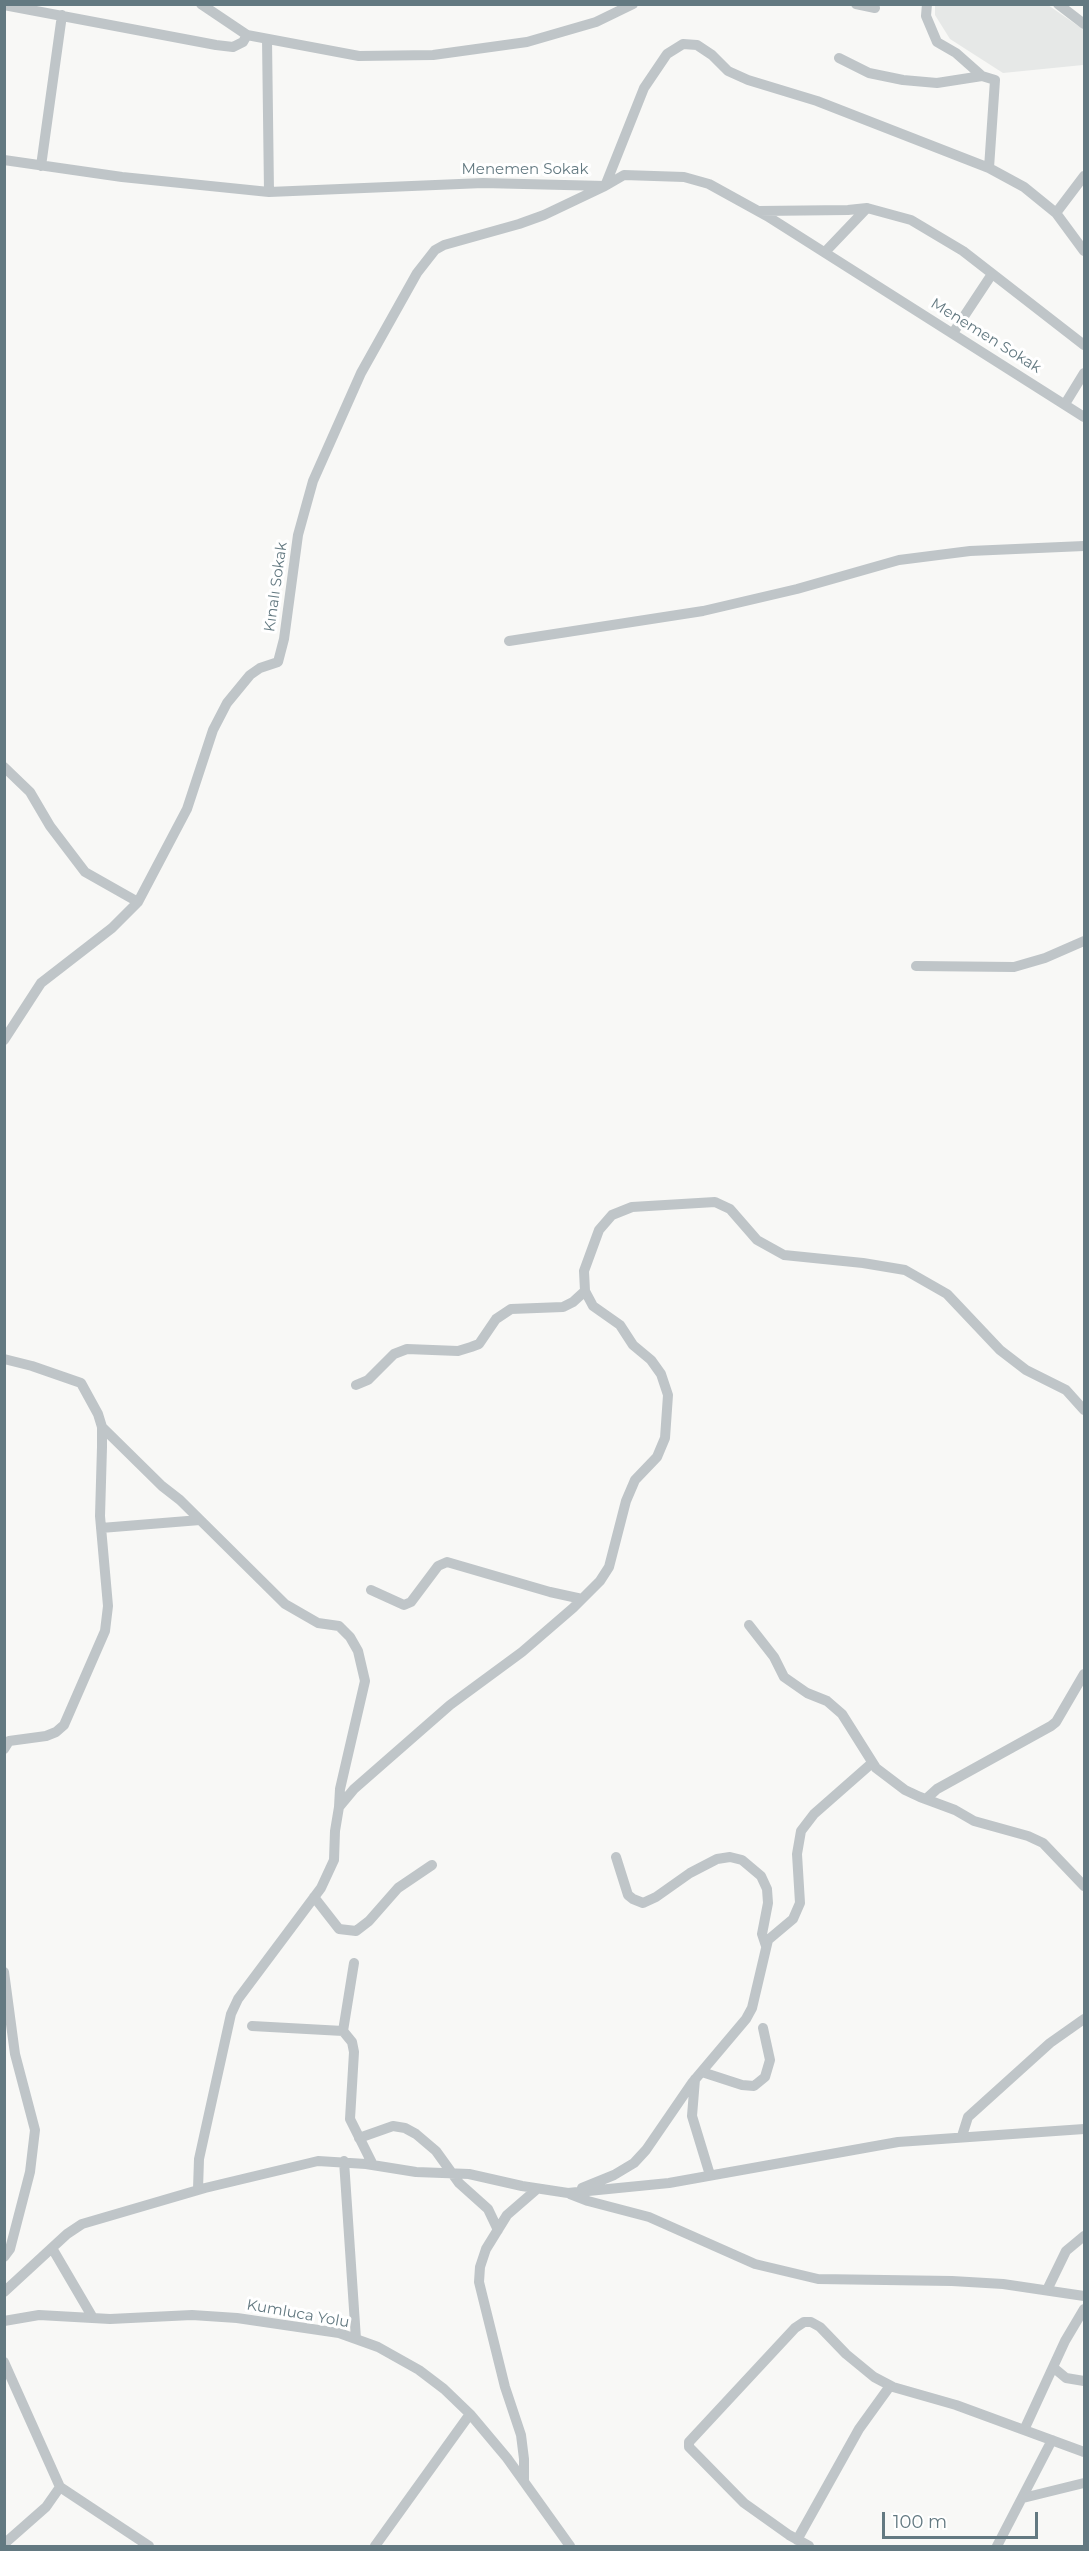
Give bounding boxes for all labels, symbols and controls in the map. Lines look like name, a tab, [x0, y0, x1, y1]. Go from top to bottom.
street label: Menemen Sokak	[462, 161, 588, 179]
street label: Menemen Sokak	[927, 295, 1045, 377]
street label: Kınalı Sokak	[261, 541, 291, 633]
street label: Kumluca Yolu	[245, 2296, 351, 2332]
scale bar	[885, 2500, 1041, 2538]
text: 100 m	[893, 2511, 947, 2533]

